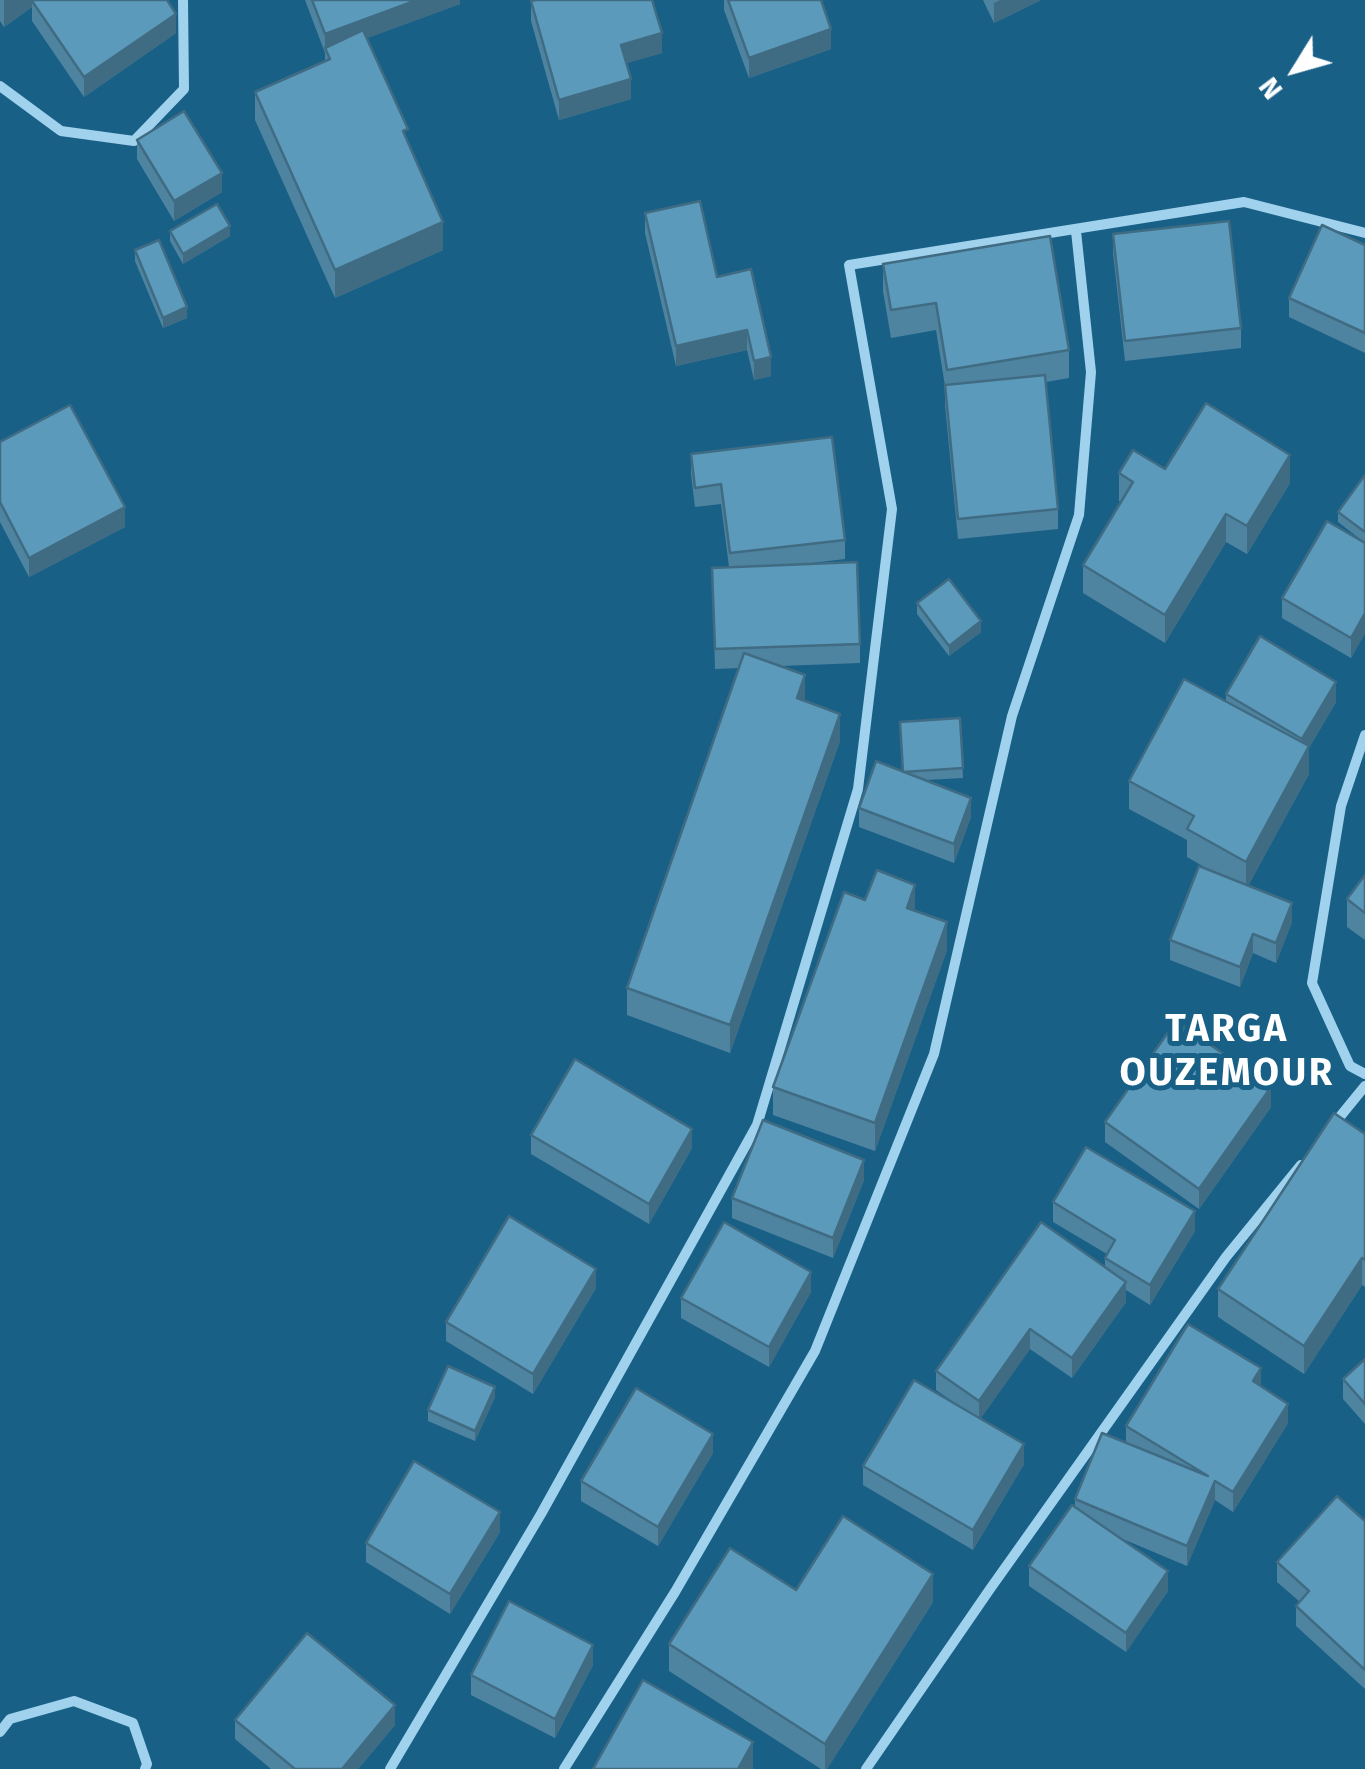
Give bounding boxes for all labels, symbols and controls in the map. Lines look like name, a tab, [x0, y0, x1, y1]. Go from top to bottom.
north arrow	[1245, 20, 1345, 120]
text: N	[1252, 71, 1289, 106]
district label: TARGA OUZEMOUR	[1119, 1007, 1335, 1096]

